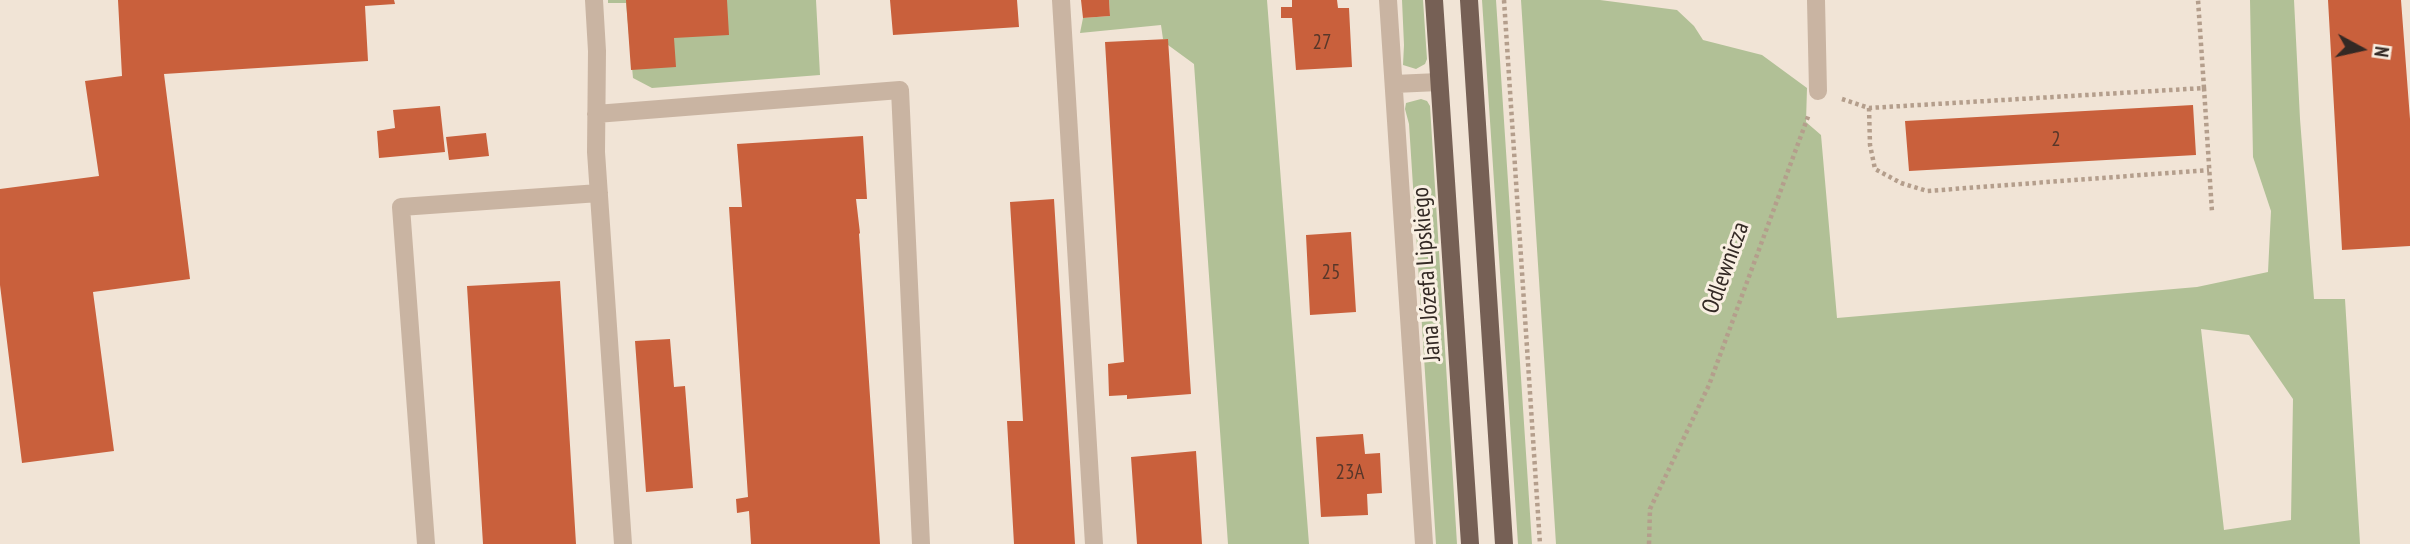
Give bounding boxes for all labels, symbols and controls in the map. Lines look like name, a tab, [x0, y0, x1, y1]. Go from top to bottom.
north arrow	[2326, 14, 2396, 84]
house number: 27	[1313, 30, 1331, 56]
text: N	[2369, 45, 2394, 59]
house number: 2	[2051, 127, 2061, 153]
street label: Jana Józefa Lipskiego	[1407, 186, 1447, 362]
street label: Odlewnicza	[1696, 218, 1756, 318]
house number: 25	[1322, 260, 1340, 286]
house number: 23A	[1336, 460, 1364, 486]

